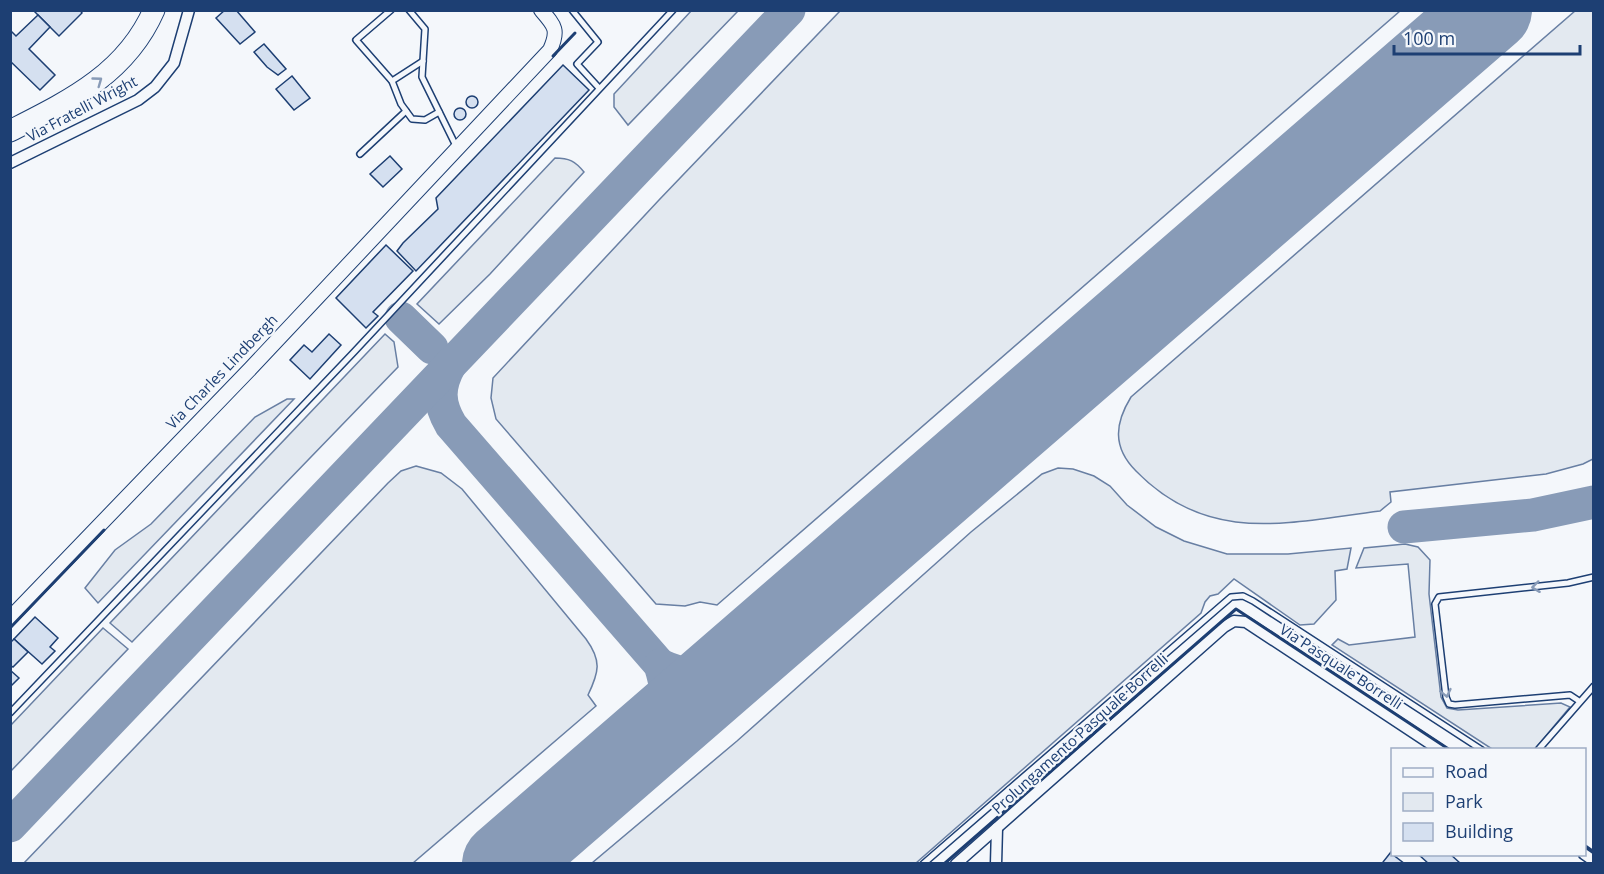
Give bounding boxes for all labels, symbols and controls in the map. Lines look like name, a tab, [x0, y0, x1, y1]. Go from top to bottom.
scale bar	[1394, 18, 1580, 56]
text: 100 m	[1403, 26, 1455, 50]
street label: Via Fratelli Wright	[23, 70, 140, 146]
one-way arrow	[91, 78, 102, 89]
street label: Via Charles Lindbergh	[161, 310, 281, 433]
one-way arrow	[1531, 580, 1540, 593]
street label: Via Pasquale Borrelli	[1276, 619, 1407, 714]
street label: Prolungamento Pasquale Borrelli	[987, 649, 1172, 818]
one-way arrow	[1439, 688, 1452, 698]
legend	[1391, 748, 1586, 856]
text: Road	[1445, 759, 1488, 783]
text: Park	[1445, 789, 1483, 813]
text: Building	[1445, 819, 1513, 843]

